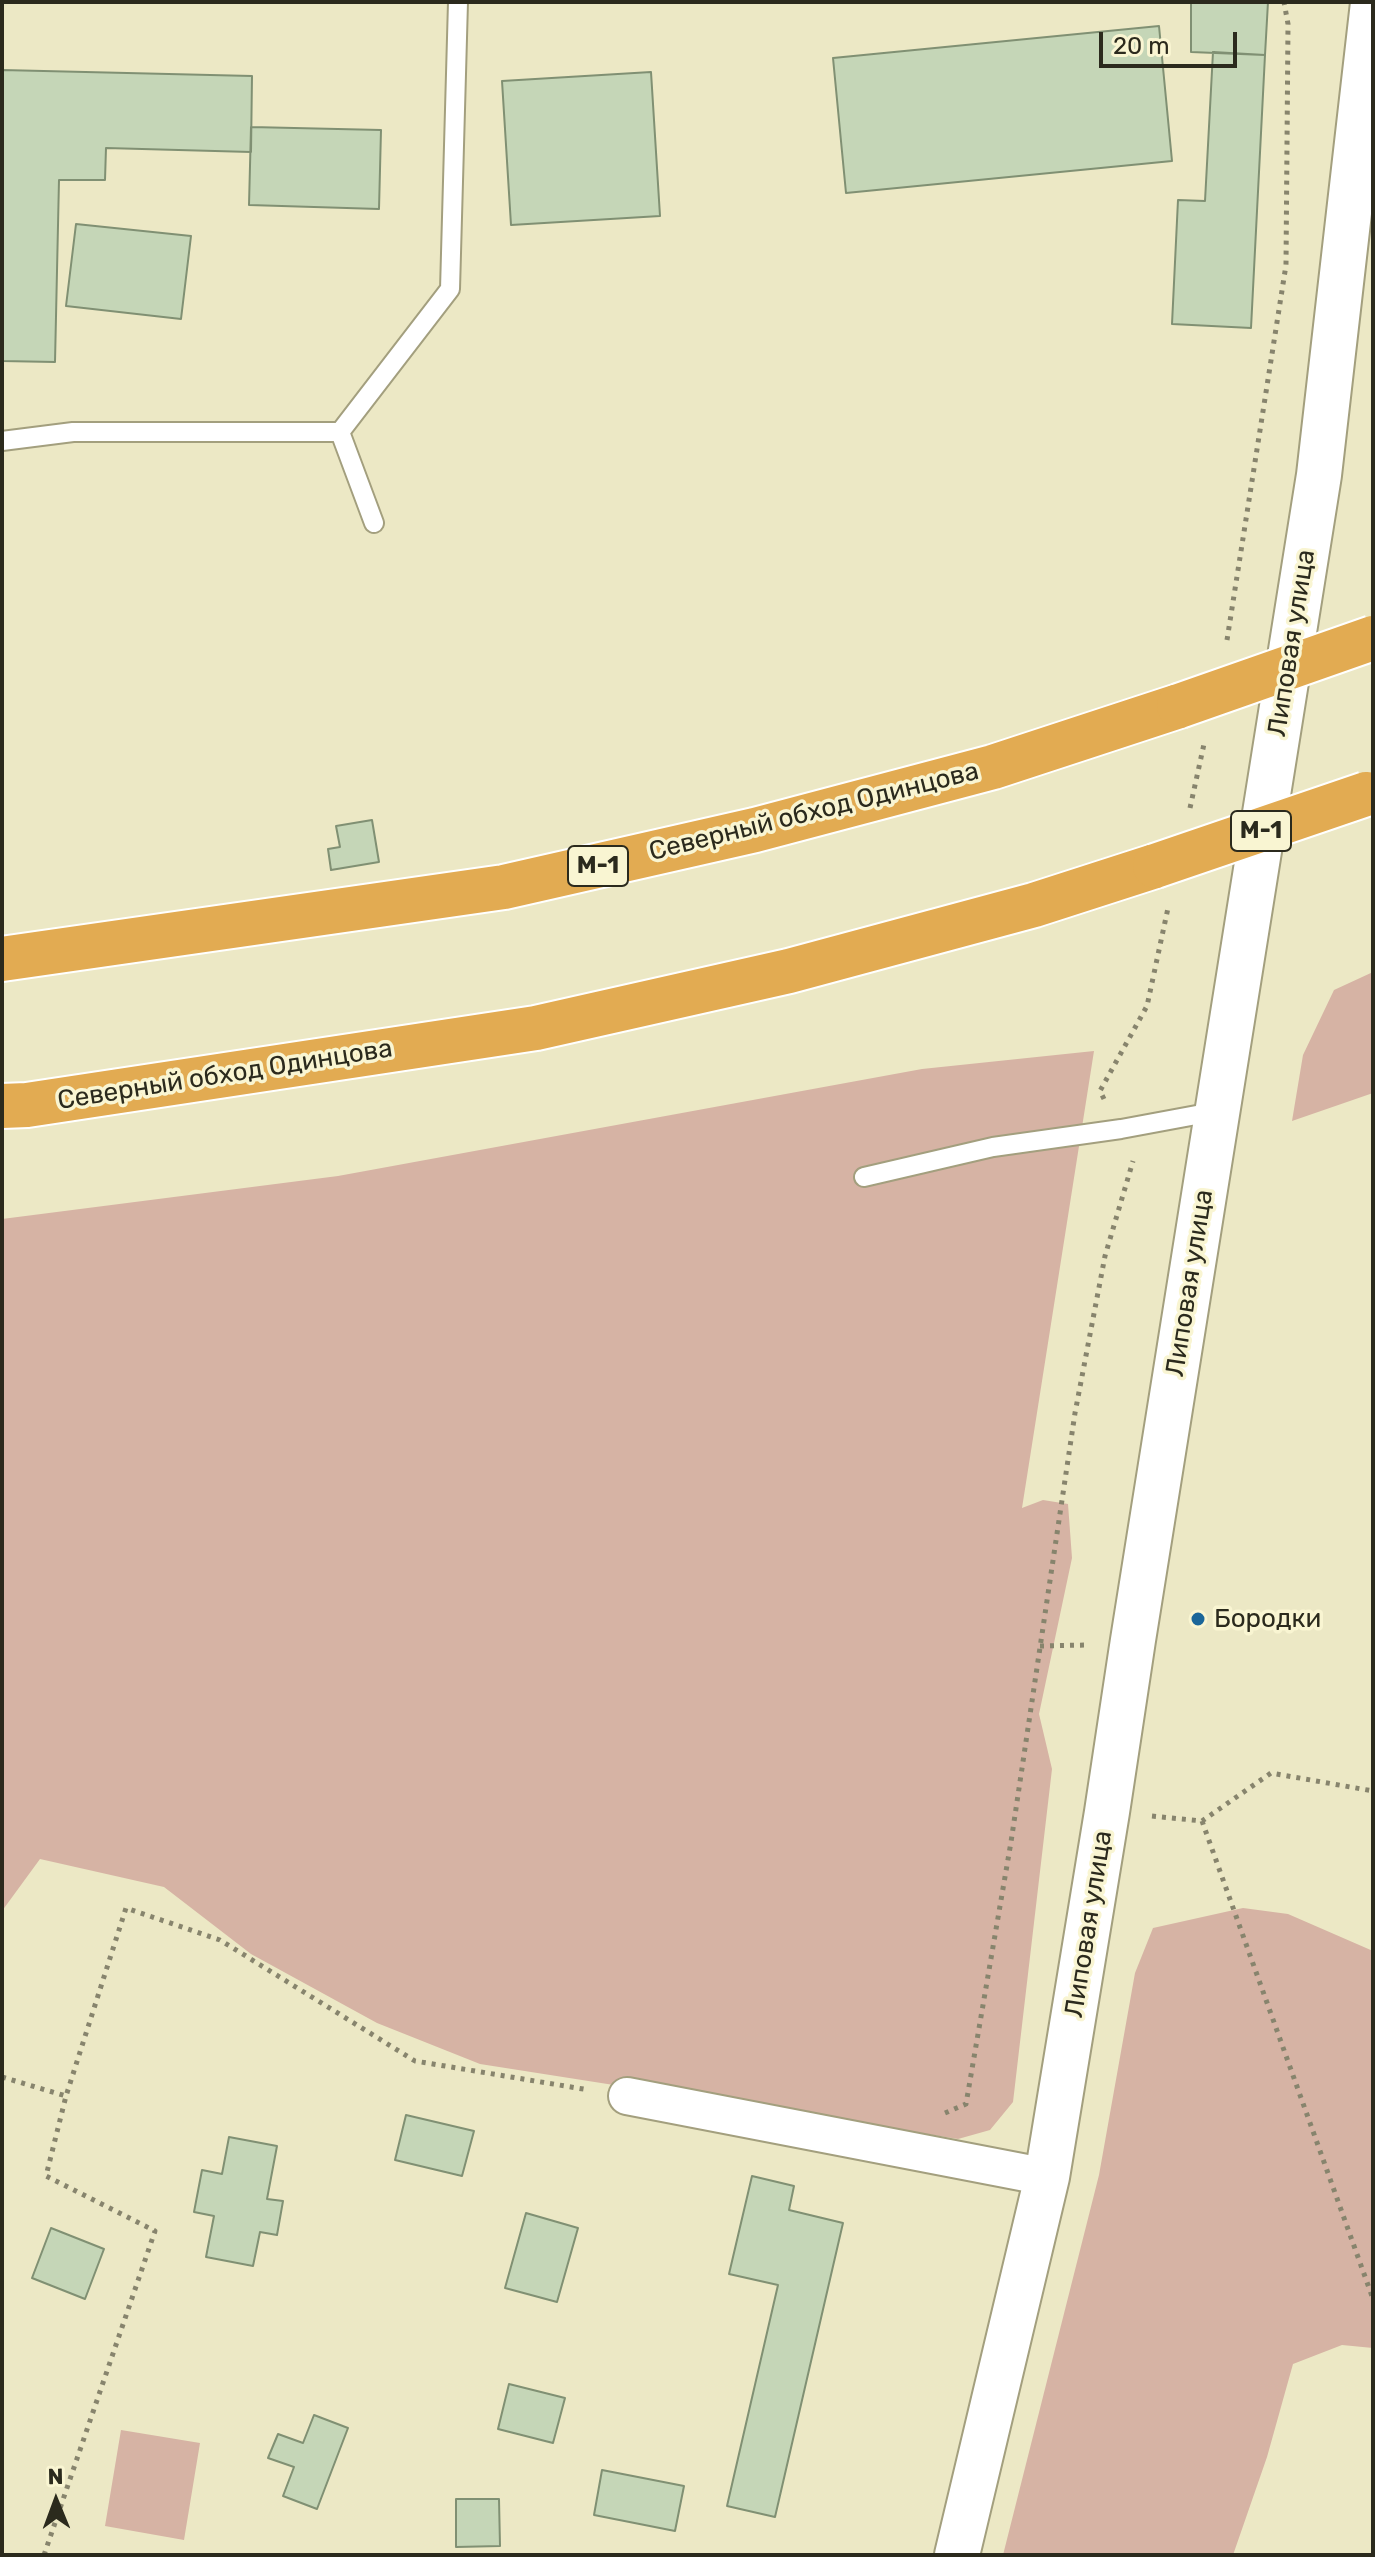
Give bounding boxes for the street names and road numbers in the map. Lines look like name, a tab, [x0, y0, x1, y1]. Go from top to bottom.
street label: Липовая улица	[1262, 547, 1322, 739]
street label: Северный обход Одинцова	[646, 756, 982, 868]
road number: М-1	[1231, 811, 1291, 851]
road number: М-1	[568, 846, 628, 886]
street label: Северный обход Одинцова	[55, 1033, 395, 1117]
street label: Липовая улица	[1160, 1187, 1220, 1379]
street label: Липовая улица	[1059, 1828, 1119, 2020]

